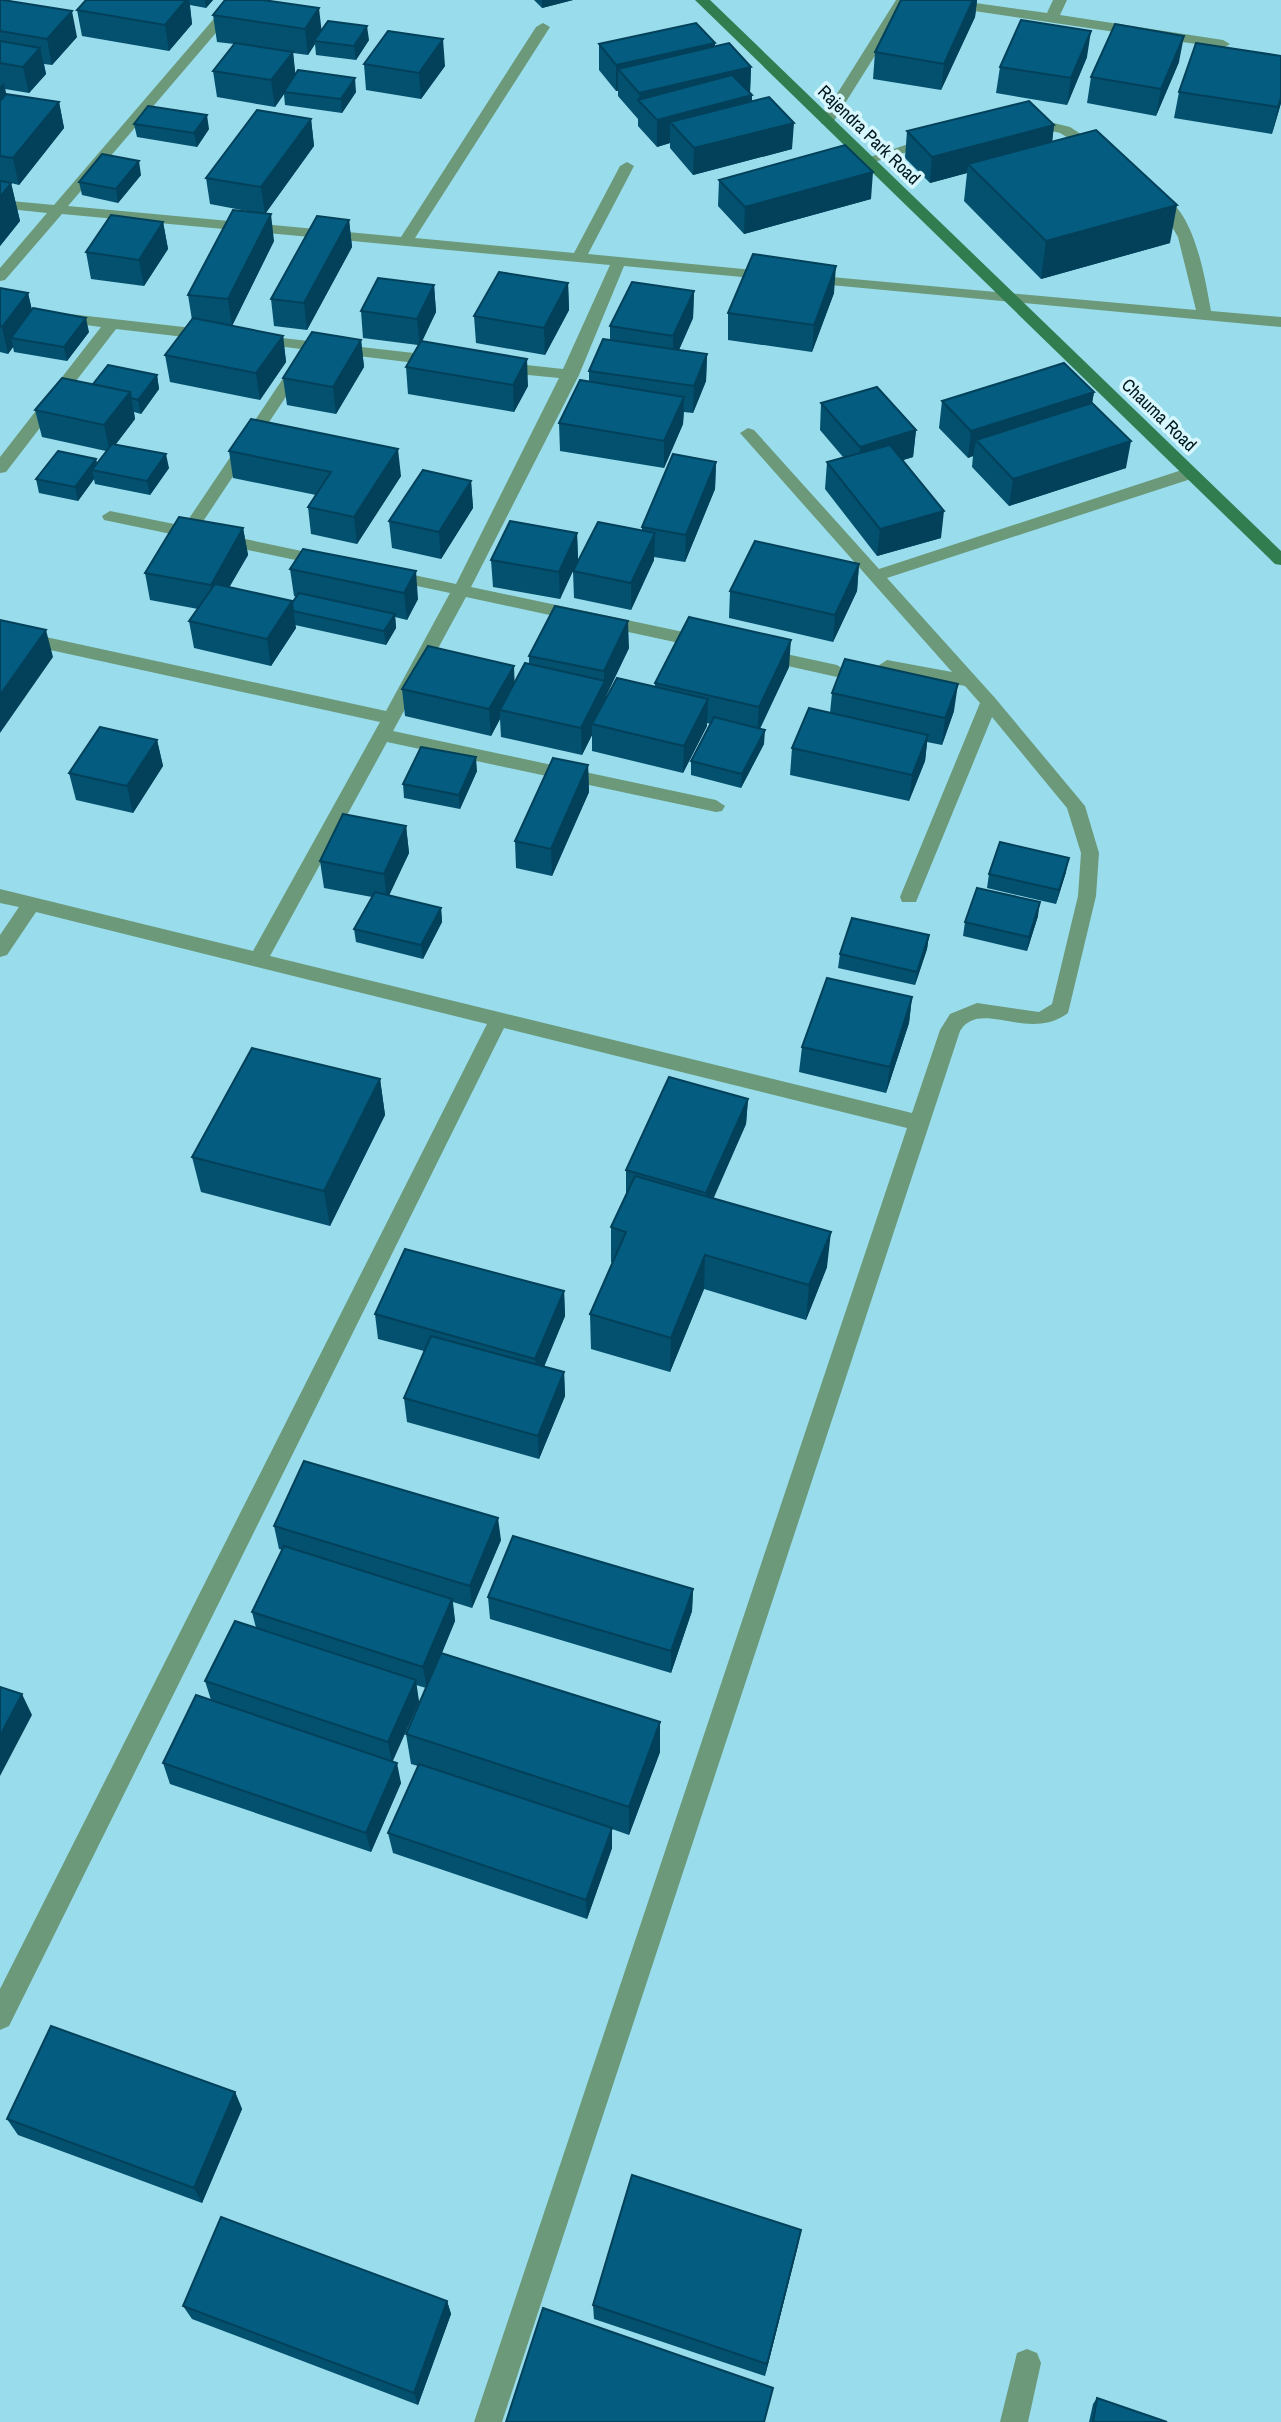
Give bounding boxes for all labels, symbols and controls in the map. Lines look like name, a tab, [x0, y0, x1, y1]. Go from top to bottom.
street label: Rajendra Park Road	[813, 79, 926, 190]
street label: Chauma Road	[1116, 373, 1202, 457]

